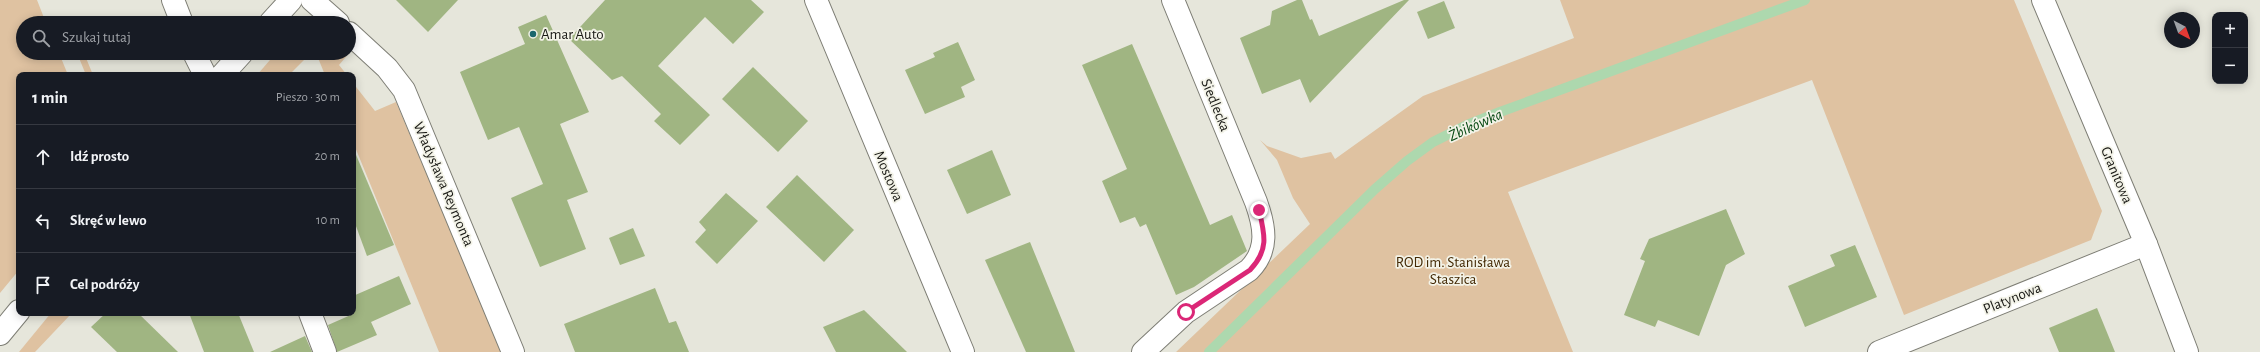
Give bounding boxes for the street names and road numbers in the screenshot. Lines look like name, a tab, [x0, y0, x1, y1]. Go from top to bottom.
street label: Siedlecka	[1198, 77, 1233, 134]
street label: Władysława Reymonta	[411, 120, 477, 249]
street label: Granitowa	[2098, 145, 2135, 206]
street label: Mostowa	[871, 149, 906, 204]
street label: Platynowa	[1981, 280, 2043, 317]

